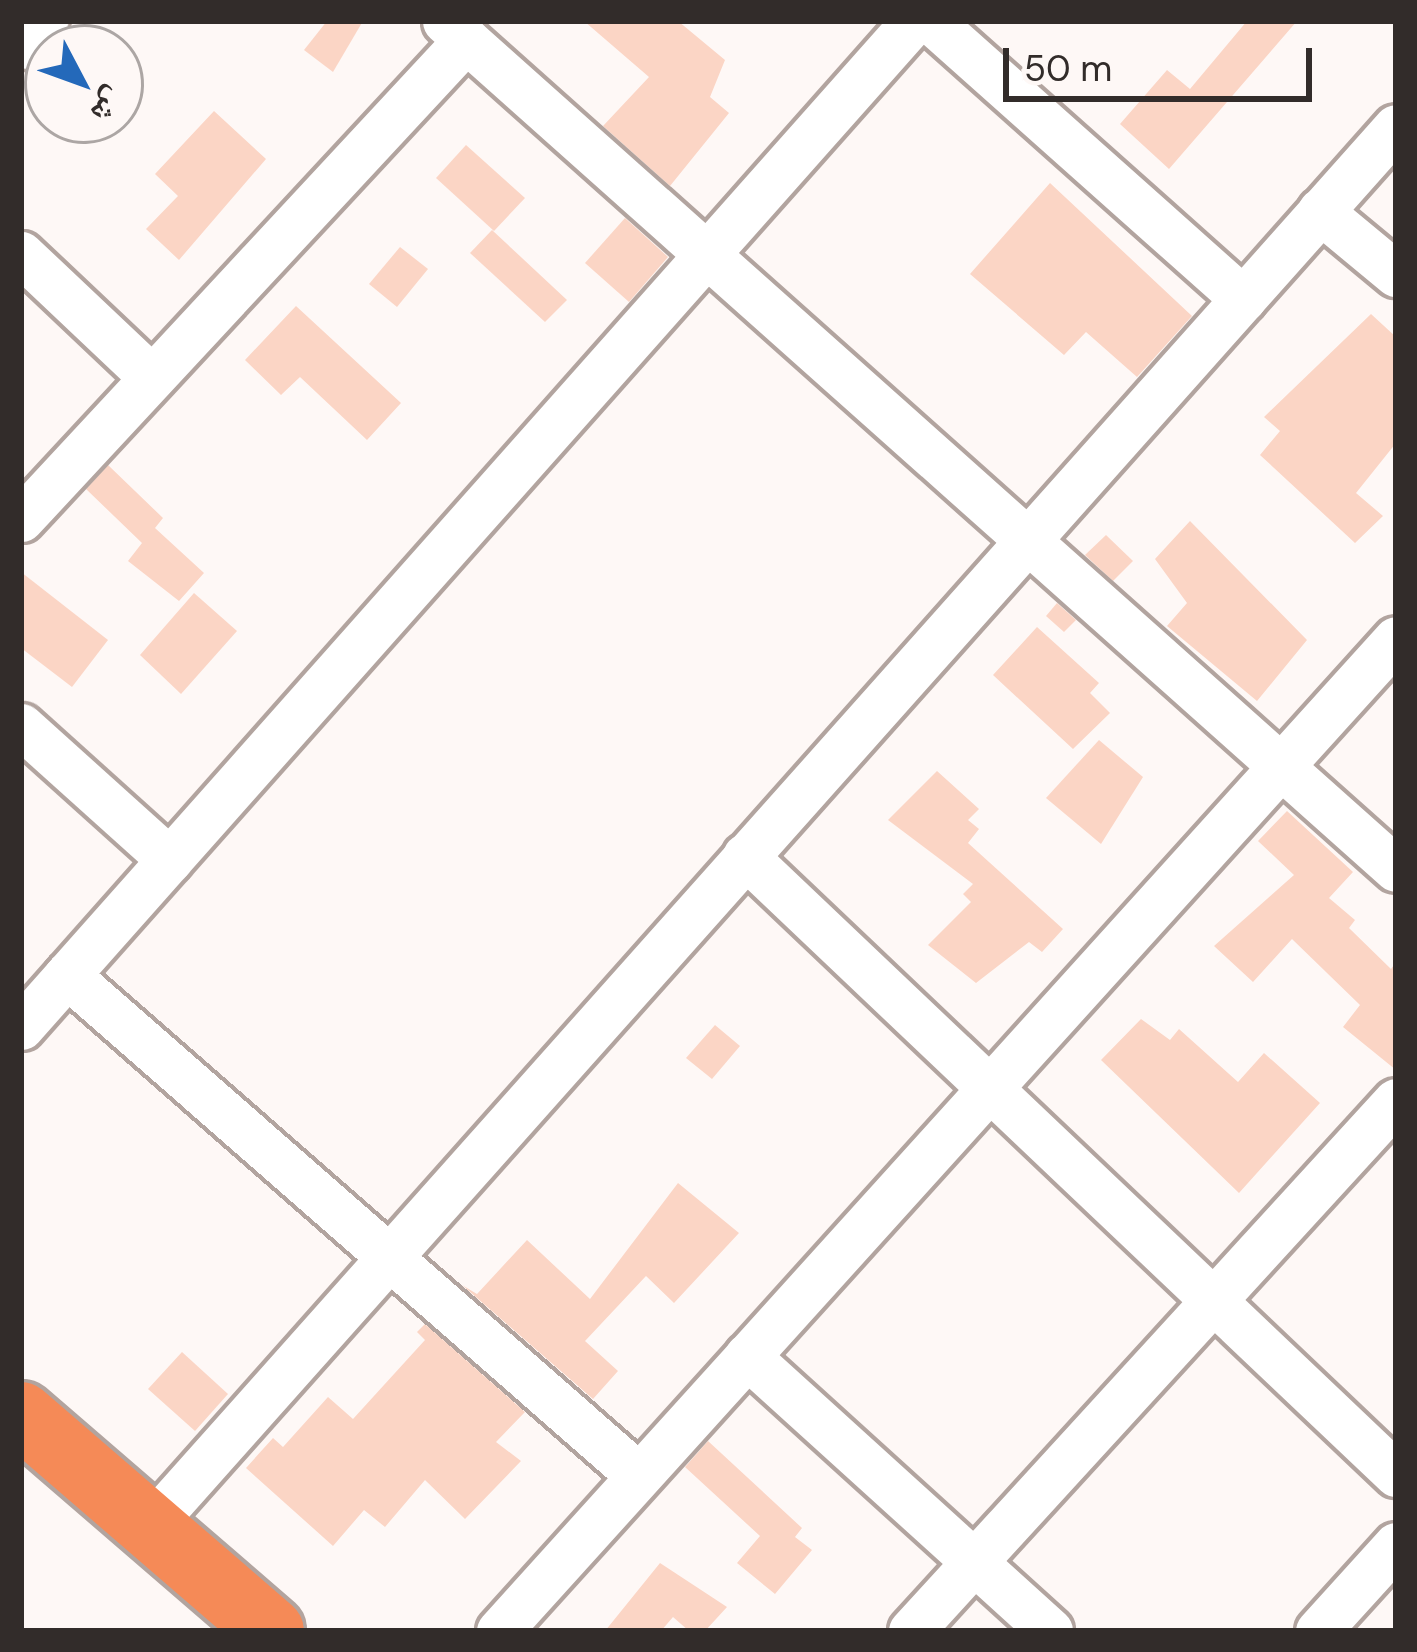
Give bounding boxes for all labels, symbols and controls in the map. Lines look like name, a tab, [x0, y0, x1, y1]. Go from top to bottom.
north arrow	[24, 24, 144, 144]
scale bar	[1009, 24, 1318, 98]
text: 50 m	[1024, 45, 1112, 92]
text: ش	[82, 79, 137, 133]

